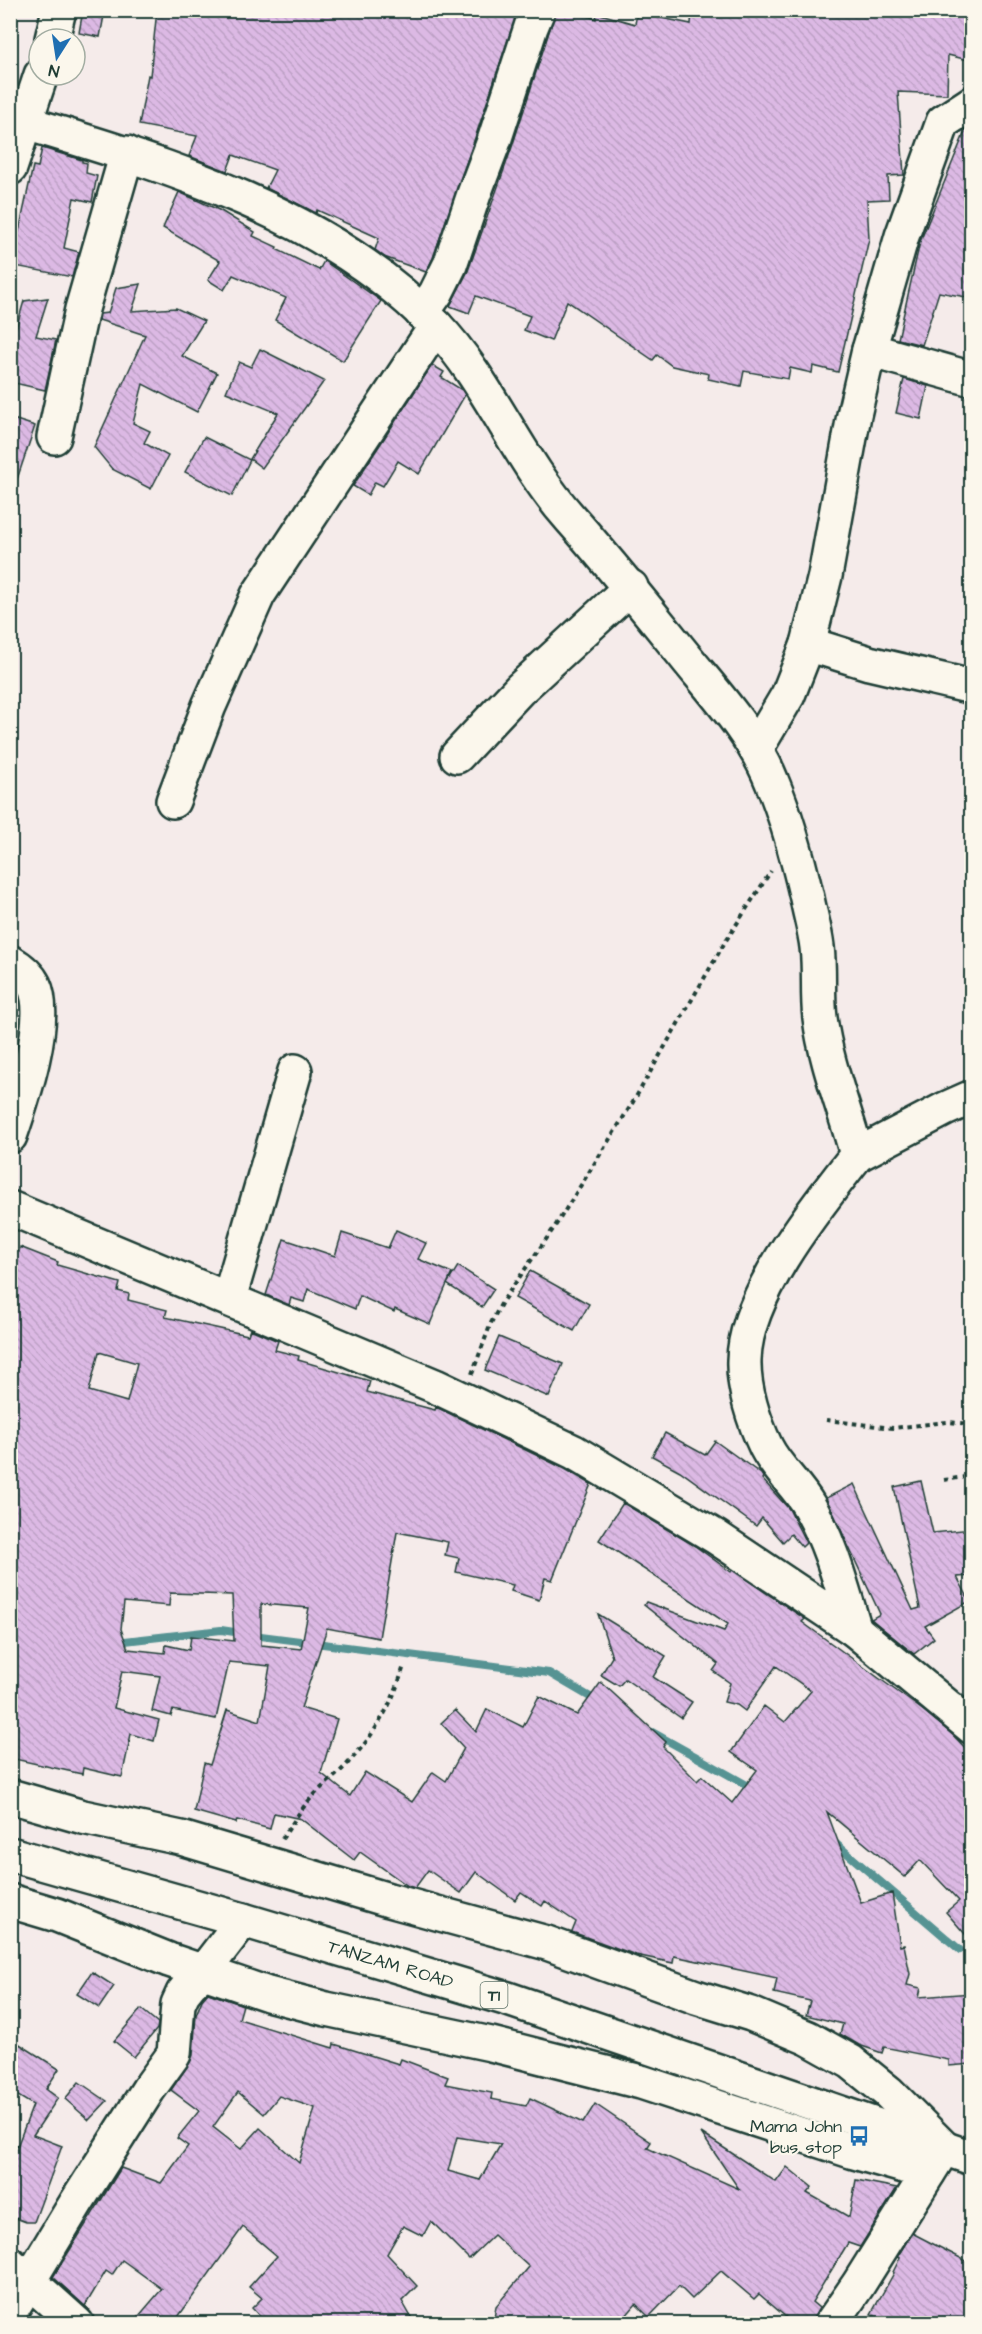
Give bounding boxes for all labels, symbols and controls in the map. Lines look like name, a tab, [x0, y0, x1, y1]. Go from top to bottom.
north arrow	[27, 27, 87, 87]
text: N	[47, 59, 61, 82]
street label: TANZAM ROAD	[324, 1934, 456, 1995]
road number: T1	[480, 1982, 508, 2008]
place label: Mama John bus stop	[750, 2114, 842, 2160]
bus stop icon: Mama John bus stop	[847, 2124, 871, 2148]

